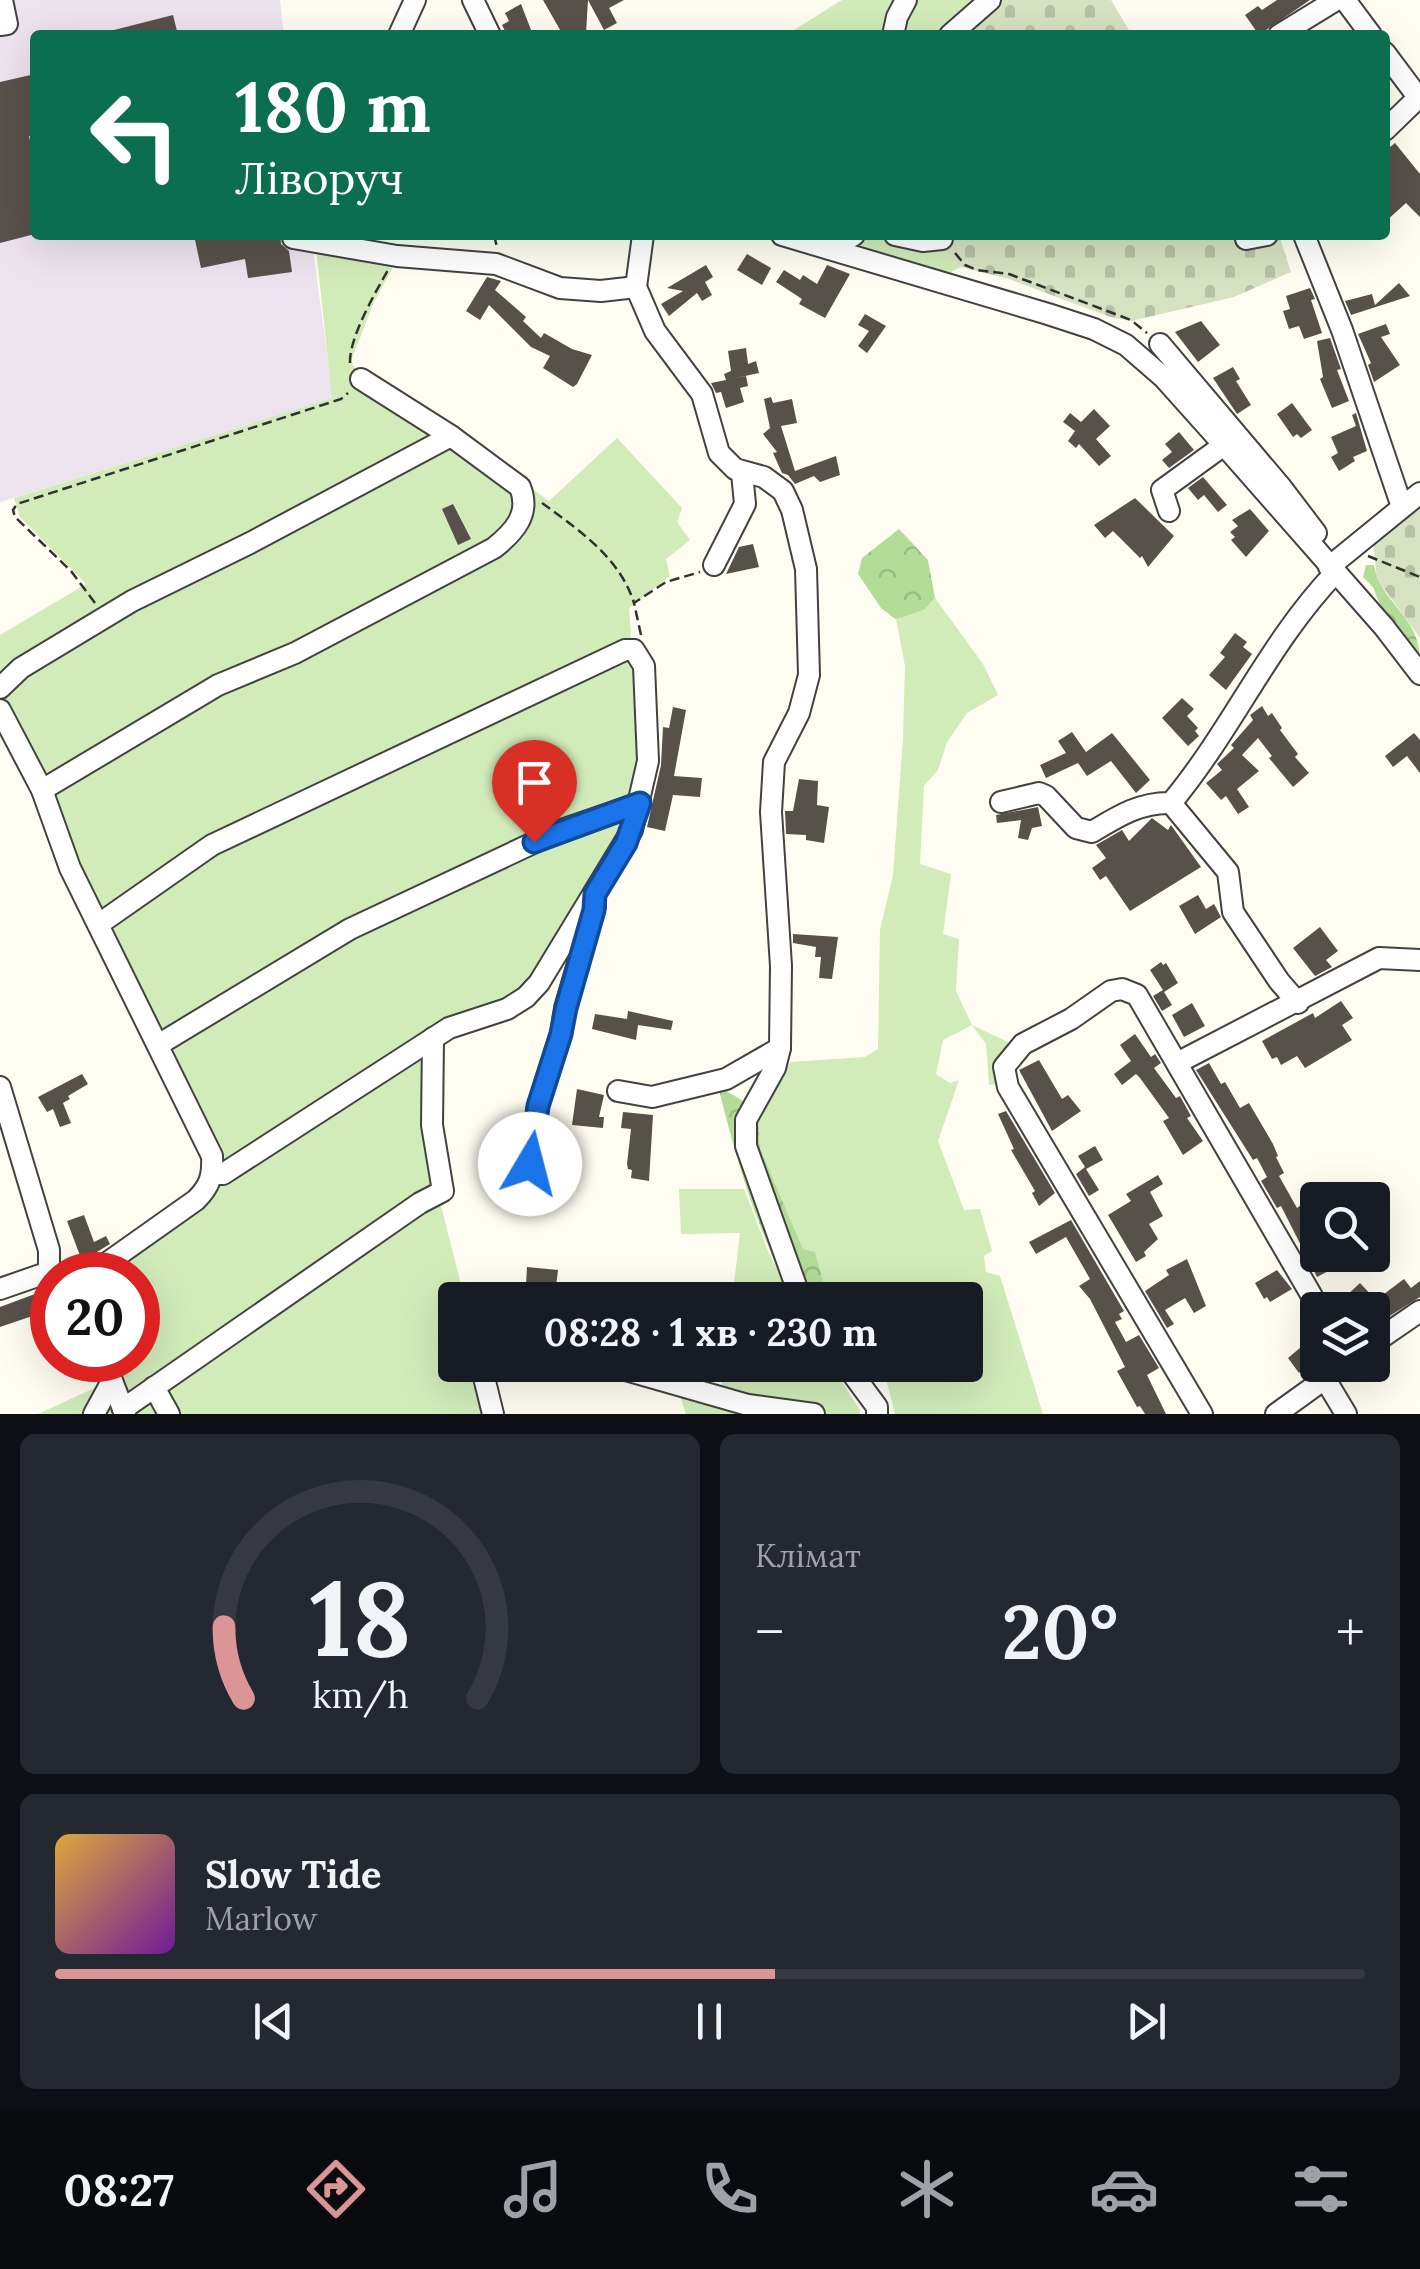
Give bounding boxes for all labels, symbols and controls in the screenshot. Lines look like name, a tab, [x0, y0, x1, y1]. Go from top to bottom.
text: 180 m	[235, 62, 431, 151]
icon: left	[70, 70, 200, 200]
text: Ліворуч	[235, 149, 404, 206]
pin	[492, 740, 577, 843]
icon: arrive	[507, 755, 562, 810]
position arrow	[478, 1112, 582, 1216]
map controls	[1300, 1182, 1390, 1382]
button: search	[1300, 1182, 1390, 1272]
speed limit sign: 20	[30, 1252, 160, 1382]
button: layers	[1300, 1292, 1390, 1382]
text: 08:28 · 1 хв · 230 m	[544, 1308, 877, 1356]
text: Клімат	[755, 1535, 861, 1576]
text: 18	[309, 1551, 411, 1684]
text: 20°	[1002, 1584, 1118, 1680]
text: −	[755, 1597, 784, 1667]
text: +	[1336, 1597, 1365, 1667]
text: km/h	[312, 1672, 408, 1718]
text: Slow Tide	[205, 1850, 382, 1898]
text: Marlow	[205, 1898, 317, 1939]
icon: previous	[246, 1994, 301, 2049]
icon: pause	[682, 1994, 737, 2049]
icon: next	[1119, 1994, 1174, 2049]
icon: directions	[301, 2154, 371, 2224]
icon: music	[498, 2154, 568, 2224]
icon: phone	[695, 2154, 765, 2224]
icon: climate	[892, 2154, 962, 2224]
icon: car	[1089, 2154, 1159, 2224]
icon: filters	[1286, 2154, 1356, 2224]
text: 08:27	[64, 2161, 174, 2218]

